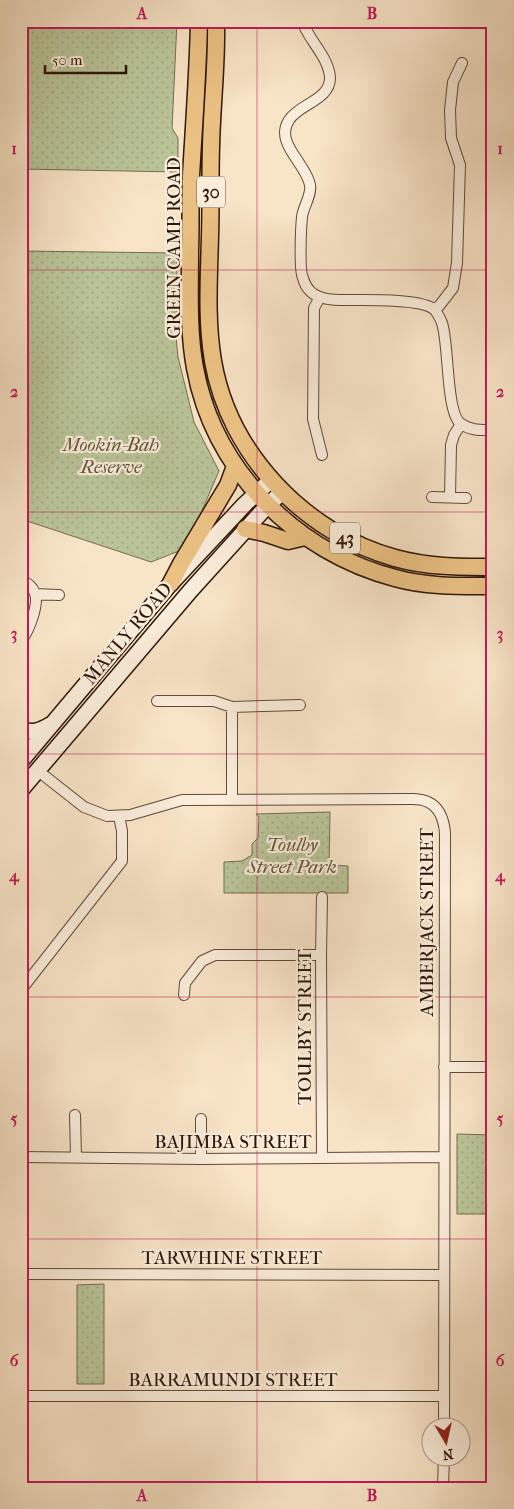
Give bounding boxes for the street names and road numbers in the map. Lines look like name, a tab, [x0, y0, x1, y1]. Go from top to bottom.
street label: GREEN CAMP ROAD	[163, 157, 185, 339]
road number: 30	[197, 176, 225, 208]
road number: 43	[330, 522, 360, 554]
street label: MANLY ROAD	[79, 578, 177, 689]
street label: AMBERJACK STREET	[416, 827, 438, 1017]
street label: TOULBY STREET	[294, 949, 316, 1105]
street label: BAJIMBA STREET	[154, 1131, 312, 1153]
street label: TARWHINE STREET	[142, 1247, 323, 1269]
street label: BARRAMUNDI STREET	[128, 1369, 338, 1391]

